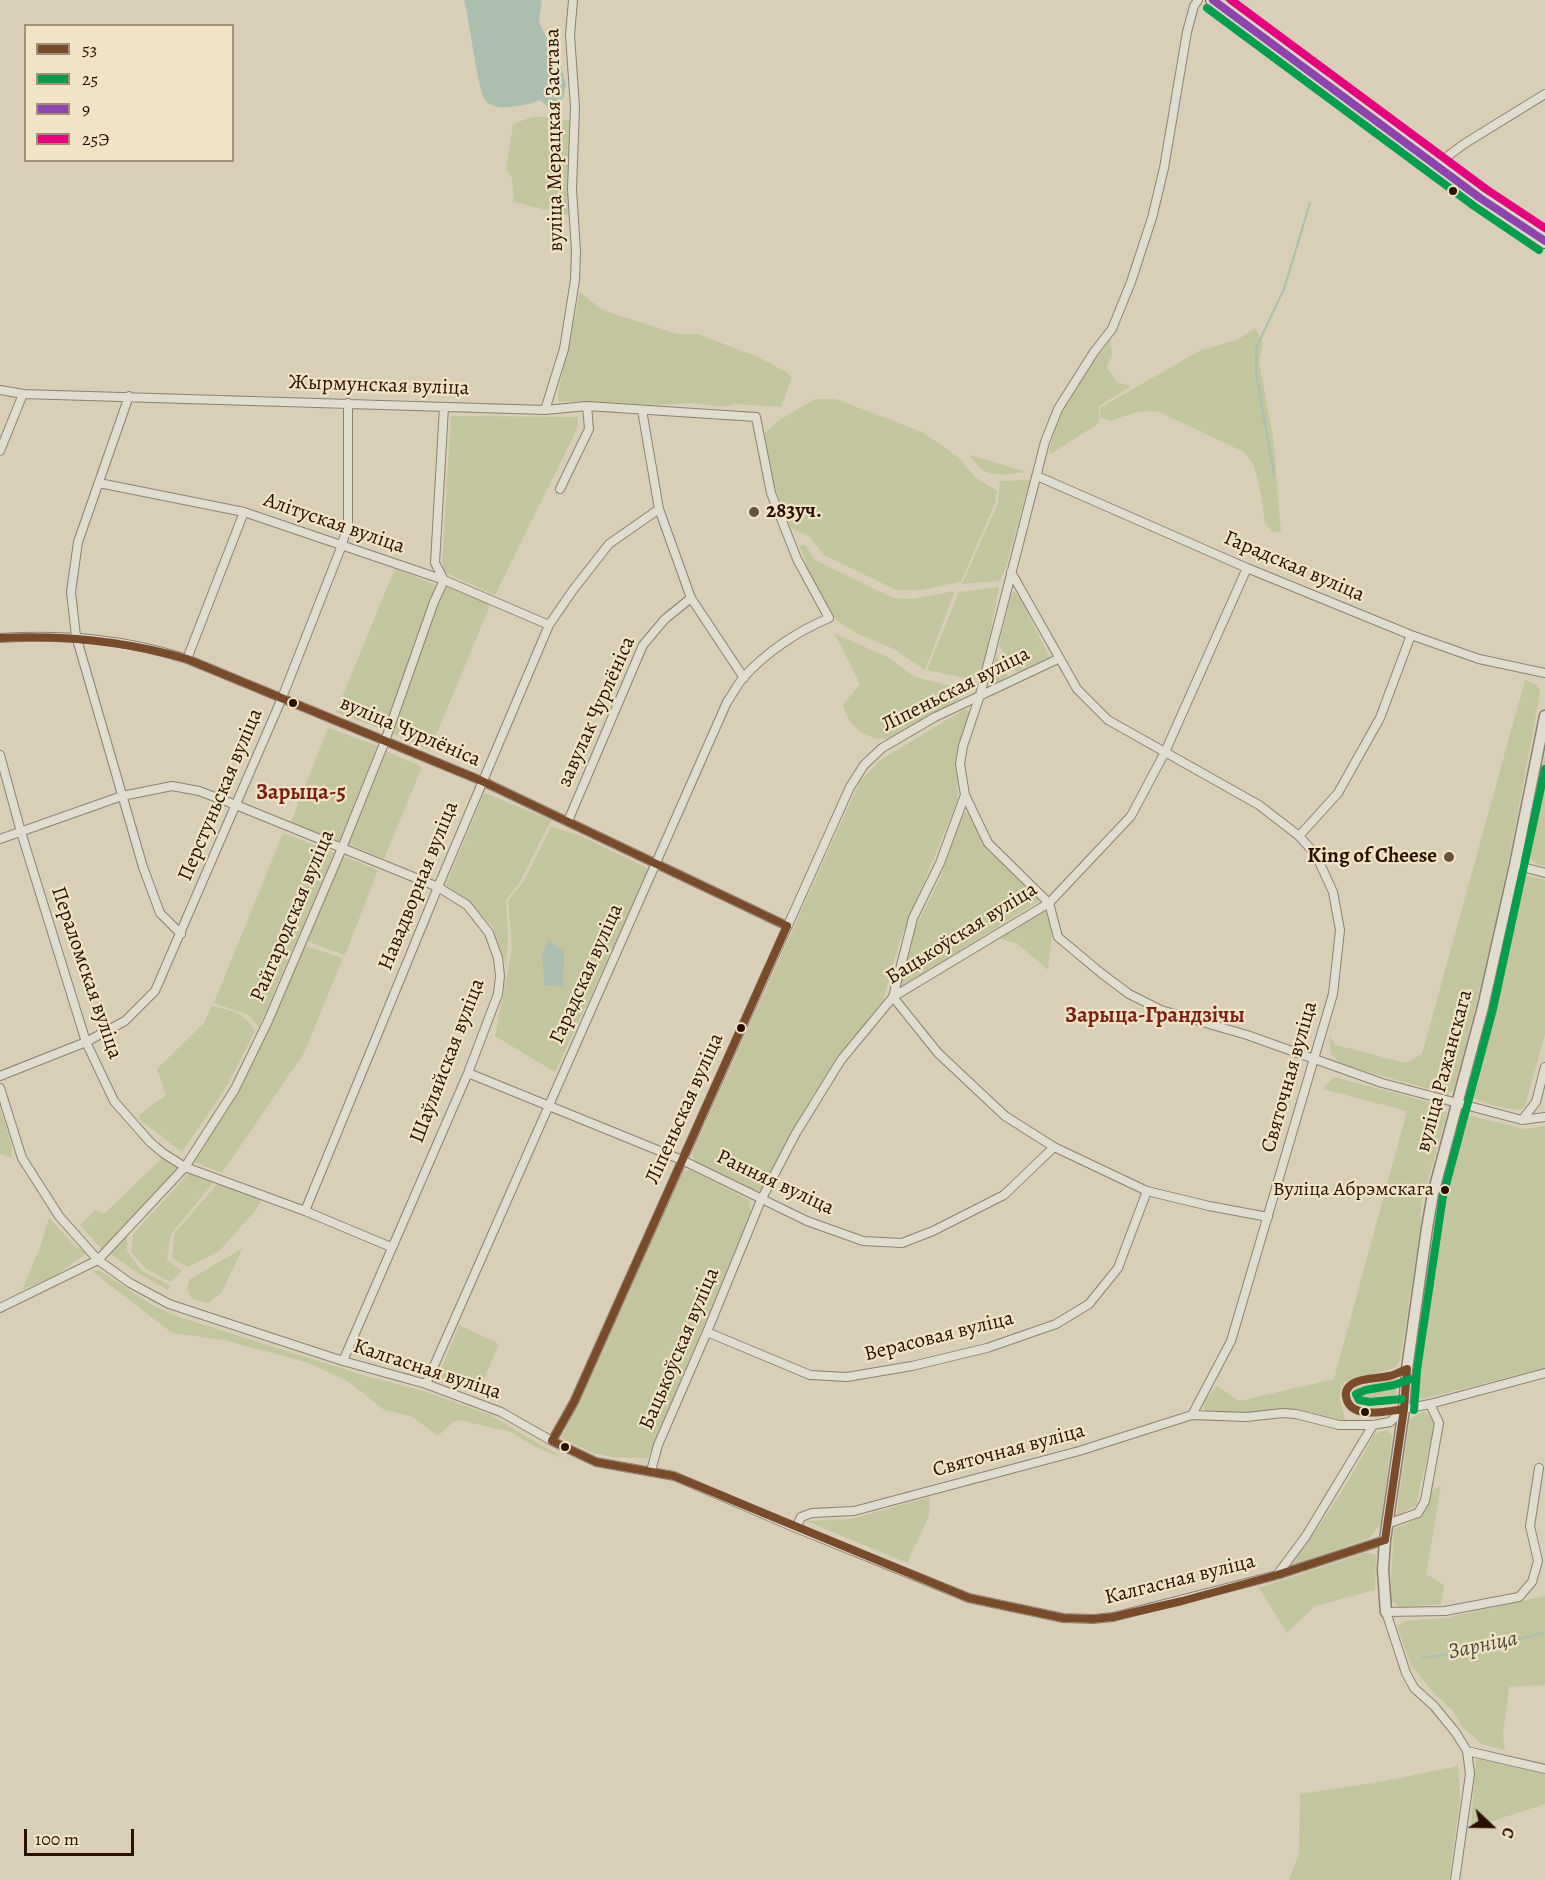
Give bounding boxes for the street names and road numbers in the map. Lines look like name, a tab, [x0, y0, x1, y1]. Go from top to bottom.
street label: вуліца Мерацкая Застава	[540, 28, 570, 252]
street label: Жырмунская вуліца	[288, 370, 470, 402]
street label: Алітуская вуліца	[260, 488, 408, 560]
street label: Гарадская вуліца	[1220, 526, 1368, 608]
street label: завулак Чурлёніса	[552, 633, 642, 791]
street label: Ліпеньская вуліца	[878, 642, 1034, 738]
street label: вуліца Чурлёніса	[336, 691, 484, 773]
street label: Перстуньская вуліца	[173, 705, 269, 885]
street label: Навадворная вуліца	[374, 798, 464, 974]
street label: Райгародская вуліца	[245, 826, 341, 1006]
street label: Бацькоўская вуліца	[882, 877, 1042, 991]
street label: Пераломская вуліца	[45, 883, 127, 1063]
street label: Гарадская вуліца	[545, 900, 629, 1048]
street label: Шаўляйская вуліца	[405, 975, 491, 1147]
street label: вуліца Ражанскага	[1411, 987, 1479, 1155]
street label: Святочная вуліца	[1256, 998, 1324, 1156]
street label: Ліпеньская вуліца	[640, 1029, 730, 1189]
street label: Ранняя вуліца	[712, 1145, 838, 1221]
street label: Бацькоўская вуліца	[634, 1264, 726, 1434]
street label: Верасовая вуліца	[862, 1306, 1016, 1368]
street label: Калгасная вуліца	[350, 1334, 504, 1406]
street label: Святочная вуліца	[930, 1419, 1088, 1483]
street label: Калгасная вуліца	[1102, 1549, 1258, 1611]

